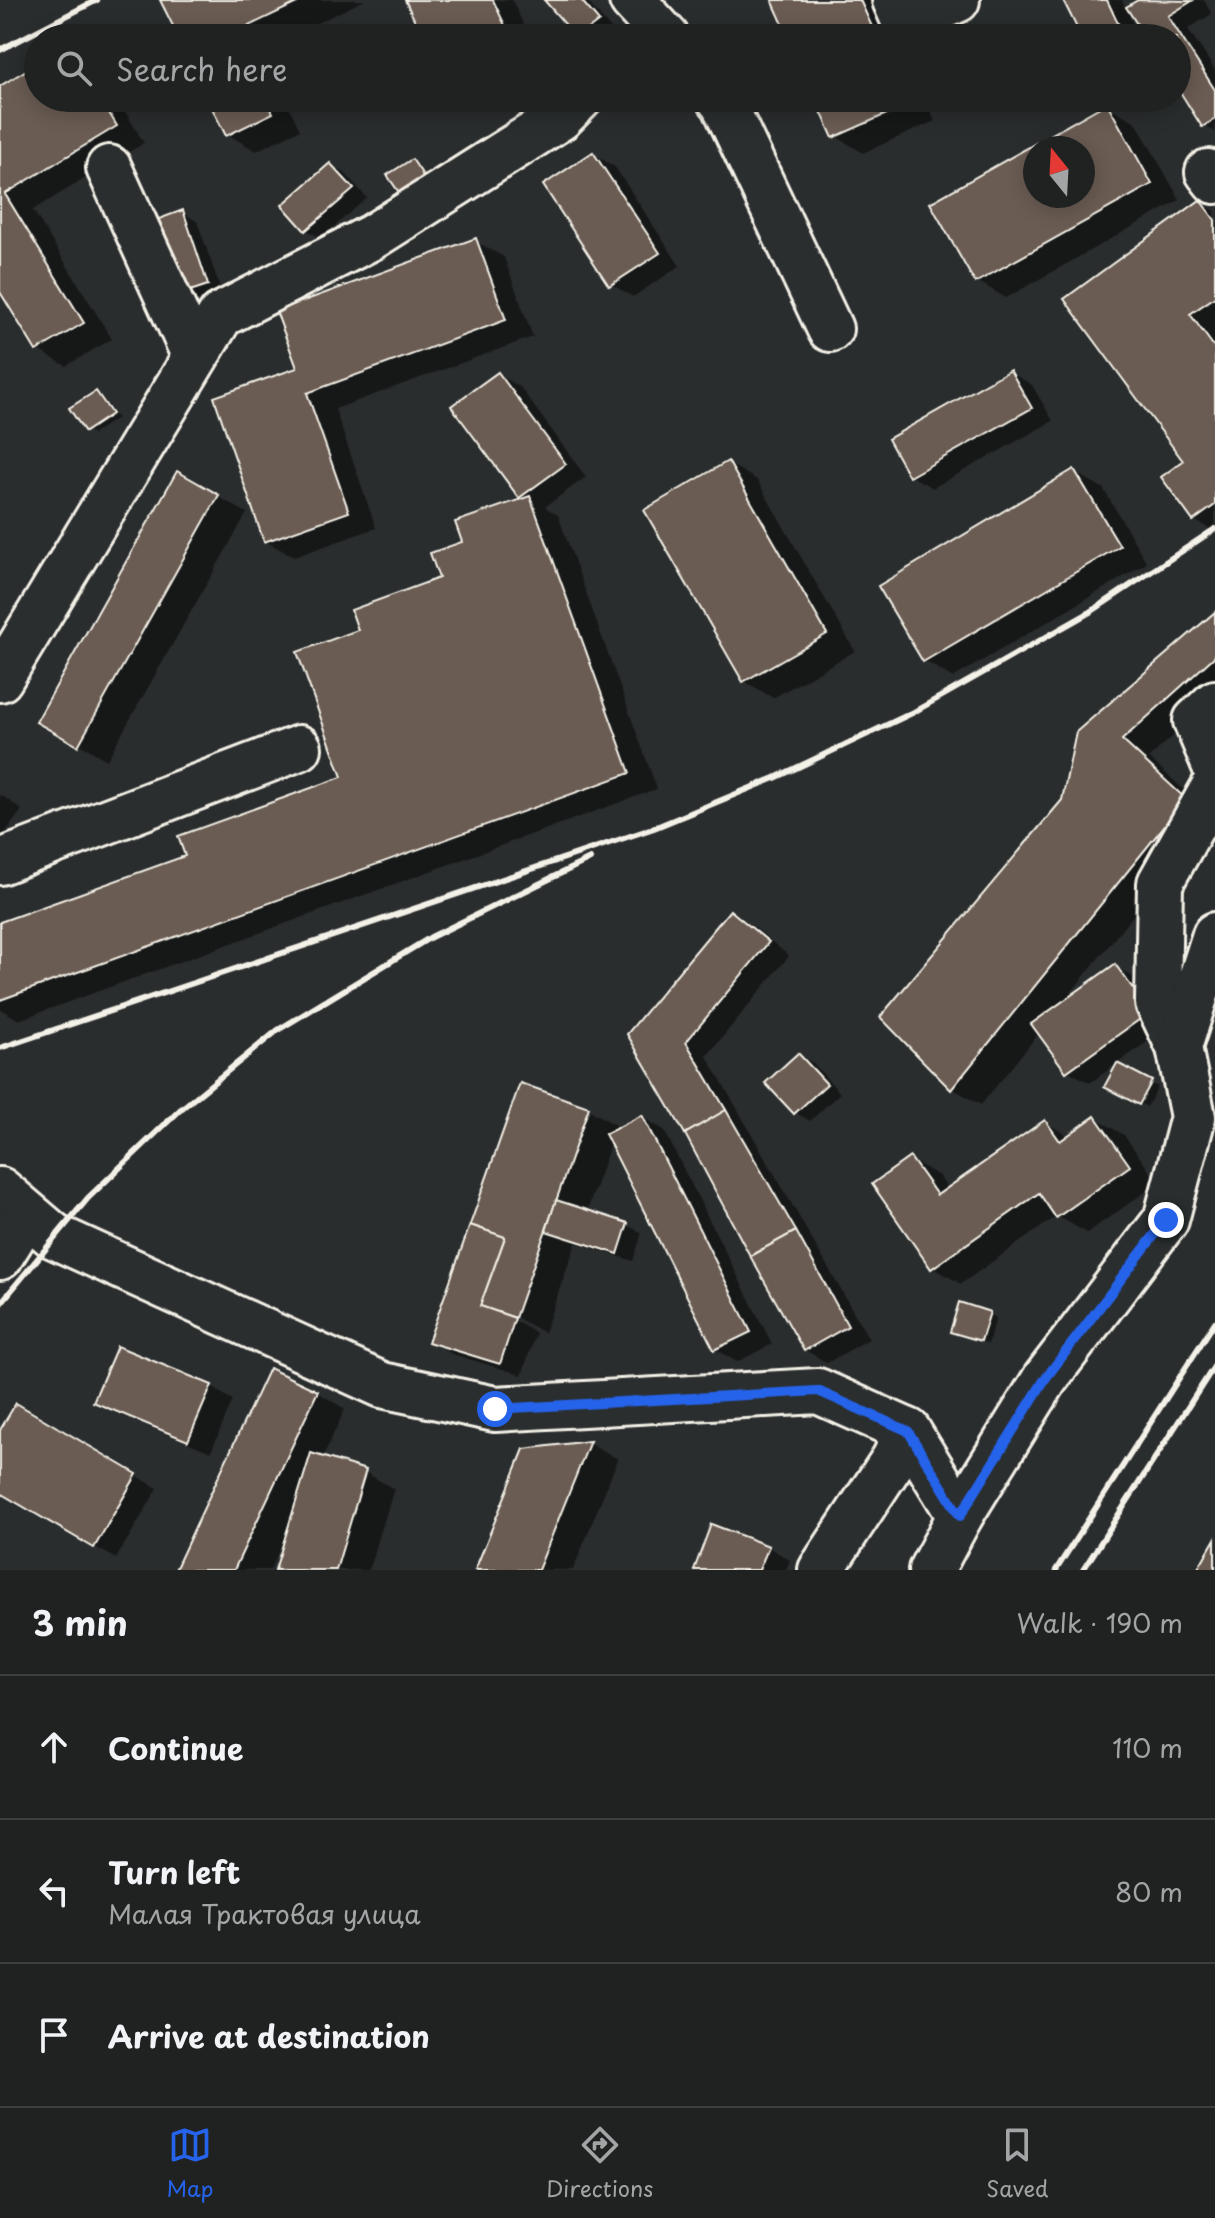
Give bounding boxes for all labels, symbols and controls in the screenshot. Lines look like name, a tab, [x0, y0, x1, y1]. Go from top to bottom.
search box	[24, 24, 1191, 112]
icon: search	[52, 46, 96, 90]
text: Search here	[116, 46, 288, 91]
north arrow	[1023, 136, 1095, 208]
route end	[1148, 1202, 1184, 1238]
route start	[477, 1391, 513, 1427]
text: 3 min	[32, 1596, 128, 1648]
text: Walk · 190 m	[1017, 1603, 1183, 1642]
icon: ahead	[32, 1725, 76, 1769]
text: Continue	[108, 1725, 243, 1770]
text: 110 m	[1112, 1728, 1183, 1767]
text: Turn left	[108, 1849, 240, 1894]
icon: left	[32, 1869, 76, 1913]
text: 80 m	[1115, 1872, 1183, 1911]
text: Малая Трактовая улица	[108, 1894, 421, 1933]
icon: arrive	[32, 2013, 76, 2057]
text: Arrive at destination	[108, 2013, 430, 2058]
tab: Map	[166, 2123, 213, 2204]
tab: Directions	[546, 2123, 653, 2204]
tab: Saved	[986, 2123, 1049, 2204]

